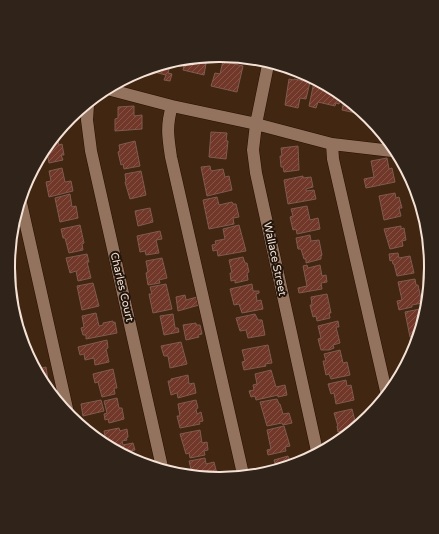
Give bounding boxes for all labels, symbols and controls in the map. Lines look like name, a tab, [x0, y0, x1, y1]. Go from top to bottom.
street label: Wallace Street	[261, 221, 289, 297]
street label: Charles Court	[108, 251, 136, 323]

